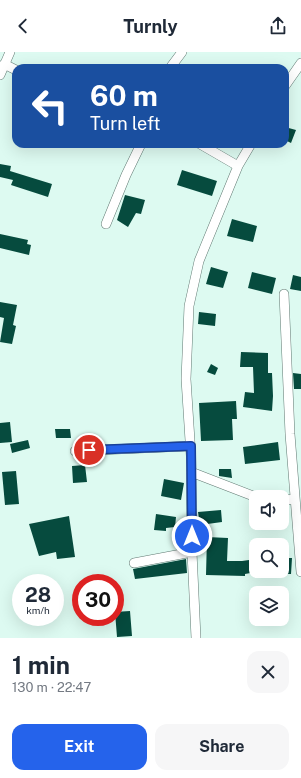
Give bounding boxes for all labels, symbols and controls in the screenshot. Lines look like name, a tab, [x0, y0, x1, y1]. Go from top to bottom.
icon: back	[12, 15, 34, 37]
icon: share	[267, 15, 289, 37]
text: Turnly	[123, 16, 178, 37]
text: 60 m	[90, 79, 158, 112]
icon: left	[24, 80, 76, 132]
text: Turn left	[90, 113, 160, 134]
pin	[72, 433, 106, 467]
icon: arrive	[78, 439, 100, 461]
map controls	[249, 490, 289, 626]
button: sound	[249, 490, 289, 530]
position arrow	[171, 515, 213, 557]
button: search	[249, 538, 289, 578]
speed limit sign: 30	[72, 574, 124, 626]
text: 28	[25, 583, 51, 607]
button: layers	[249, 586, 289, 626]
text: km/h	[26, 604, 50, 616]
text: 1 min	[12, 651, 70, 679]
button: close	[247, 651, 289, 693]
text: 130 m · 22:47	[12, 680, 91, 695]
button: Exit	[12, 724, 147, 770]
button: Share	[155, 724, 289, 770]

